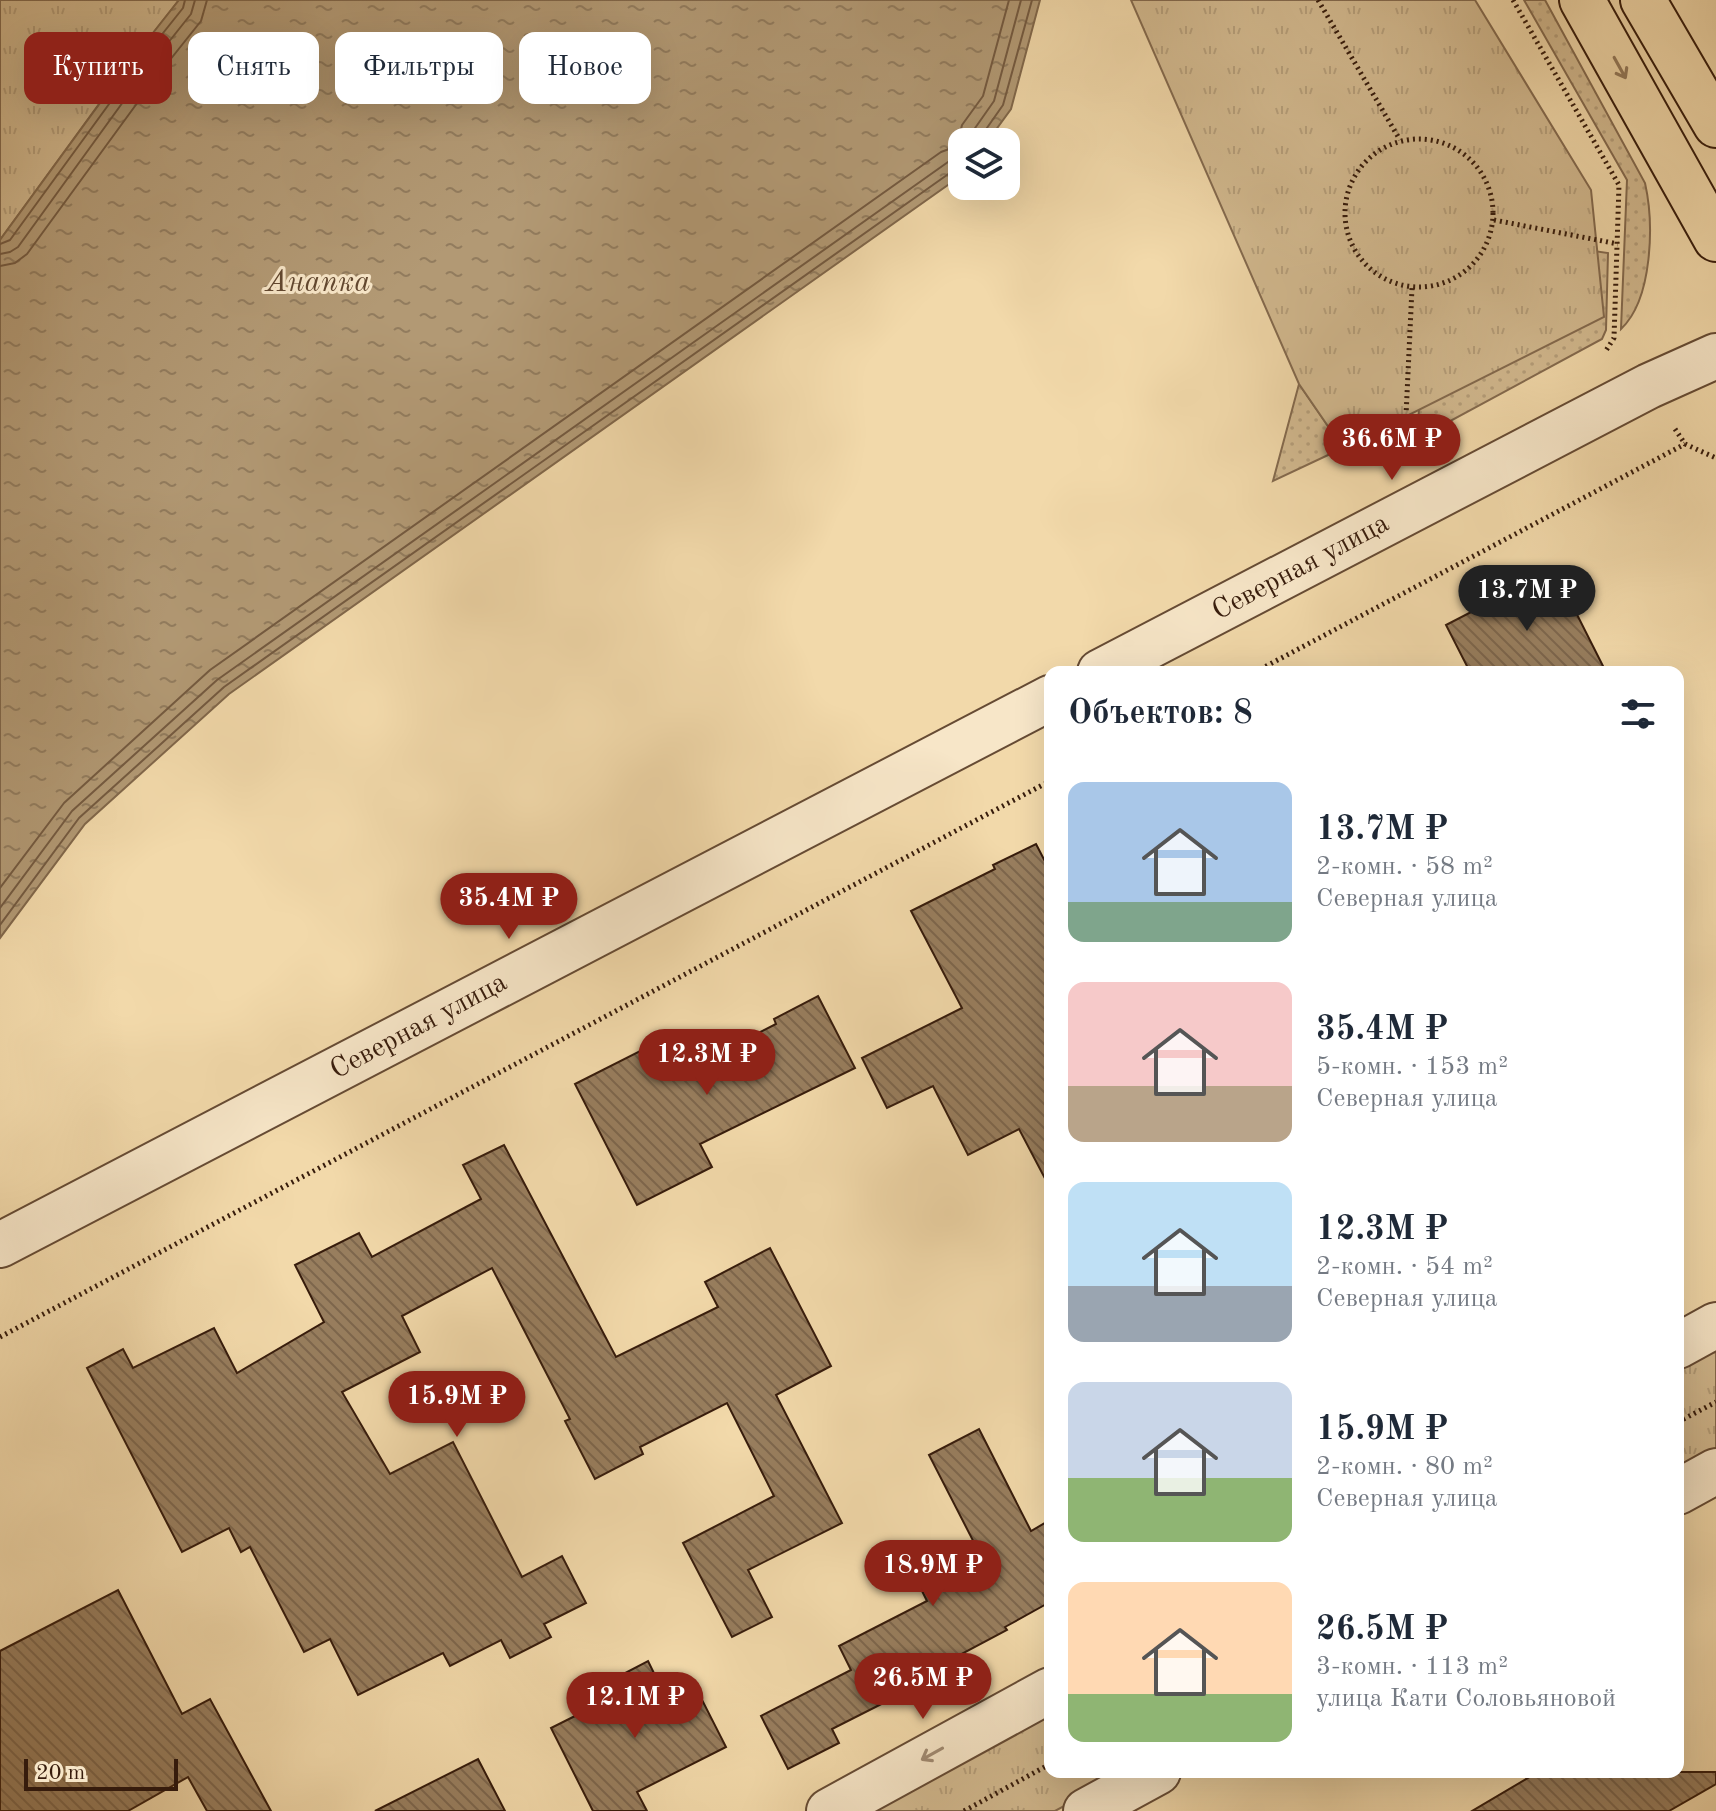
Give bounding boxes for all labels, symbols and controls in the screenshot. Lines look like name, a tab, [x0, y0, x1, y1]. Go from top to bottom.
chip: Купить	[24, 32, 172, 104]
chip: Снять	[188, 32, 319, 104]
chip: Фильтры	[335, 32, 503, 104]
chip: Новое	[519, 32, 651, 104]
one-way arrow	[1612, 56, 1628, 79]
map controls	[948, 128, 1020, 200]
button: layers	[948, 128, 1020, 200]
water label: Анапка	[264, 268, 370, 298]
pin: 36.6M ₽	[1318, 414, 1466, 482]
text: 36.6M ₽	[1341, 427, 1443, 453]
street label: Северная улица	[1208, 510, 1394, 626]
pin: 13.7M ₽	[1453, 565, 1601, 633]
text: 13.7M ₽	[1476, 578, 1578, 604]
icon: filters	[1616, 692, 1660, 736]
text: Объектов: 8	[1068, 697, 1253, 731]
text: 13.7M ₽	[1316, 813, 1448, 847]
icon: home	[1132, 814, 1228, 910]
text: 2-комн. · 58 m²	[1316, 854, 1493, 880]
pin: 35.4M ₽	[435, 873, 583, 941]
text: 35.4M ₽	[458, 886, 560, 912]
text: Северная улица	[1316, 886, 1498, 912]
street label: Северная улица	[326, 969, 512, 1085]
text: 35.4M ₽	[1316, 1013, 1448, 1047]
icon: home	[1132, 1014, 1228, 1110]
pin: 12.3M ₽	[633, 1029, 781, 1097]
text: 12.3M ₽	[656, 1042, 758, 1068]
text: 5-комн. · 153 m²	[1316, 1054, 1508, 1080]
text: Северная улица	[1316, 1086, 1498, 1112]
text: 12.3M ₽	[1316, 1213, 1448, 1247]
icon: home	[1132, 1214, 1228, 1310]
text: 2-комн. · 54 m²	[1316, 1254, 1493, 1280]
text: Северная улица	[1316, 1286, 1498, 1312]
pin: 15.9M ₽	[383, 1371, 531, 1439]
text: 15.9M ₽	[406, 1384, 508, 1410]
text: 15.9M ₽	[1316, 1413, 1448, 1447]
icon: home	[1132, 1414, 1228, 1510]
text: 2-комн. · 80 m²	[1316, 1454, 1493, 1480]
text: Северная улица	[1316, 1486, 1498, 1512]
pin: 18.9M ₽	[859, 1540, 1007, 1608]
text: 18.9M ₽	[882, 1553, 984, 1579]
text: 26.5M ₽	[1316, 1613, 1448, 1647]
icon: home	[1132, 1614, 1228, 1710]
pin: 26.5M ₽	[849, 1653, 997, 1721]
text: 3-комн. · 113 m²	[1316, 1654, 1508, 1680]
text: 26.5M ₽	[872, 1666, 974, 1692]
pin: 12.1M ₽	[561, 1672, 709, 1740]
text: 12.1M ₽	[584, 1685, 686, 1711]
text: улица Кати Соловьяновой	[1316, 1686, 1616, 1712]
one-way arrow	[921, 1747, 945, 1763]
scale bar	[24, 1755, 178, 1791]
text: 20 m	[36, 1762, 85, 1784]

